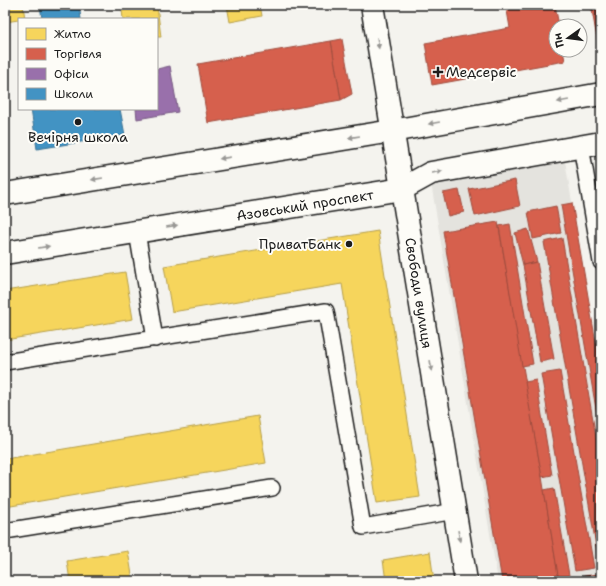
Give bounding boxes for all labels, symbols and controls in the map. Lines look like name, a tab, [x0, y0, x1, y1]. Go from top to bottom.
legend	[18, 18, 158, 110]
north arrow	[548, 18, 588, 58]
text: Житло	[54, 26, 91, 42]
text: Пн	[550, 31, 568, 49]
one-way arrow	[375, 37, 381, 50]
text: Торгівля	[54, 46, 102, 62]
place label: Медсервіс	[446, 63, 517, 81]
text: Офіси	[54, 66, 89, 82]
marker: Медсервіс	[433, 67, 443, 77]
text: Школи	[54, 86, 93, 102]
one-way arrow	[556, 98, 569, 104]
marker: Вечірня школа	[73, 117, 83, 127]
one-way arrow	[428, 120, 441, 126]
place label: Вечірня школа	[28, 128, 128, 146]
one-way arrow	[348, 134, 360, 140]
one-way arrow	[219, 155, 232, 161]
one-way arrow	[431, 169, 443, 175]
one-way arrow	[91, 176, 103, 182]
street label: Азовський проспект	[235, 185, 376, 225]
one-way arrow	[166, 223, 178, 229]
place label: ПриватБанк	[259, 235, 342, 253]
street label: Свободи вулиця	[401, 236, 437, 350]
marker: ПриватБанк	[344, 239, 354, 249]
one-way arrow	[37, 244, 50, 250]
one-way arrow	[428, 360, 434, 372]
one-way arrow	[456, 530, 462, 542]

